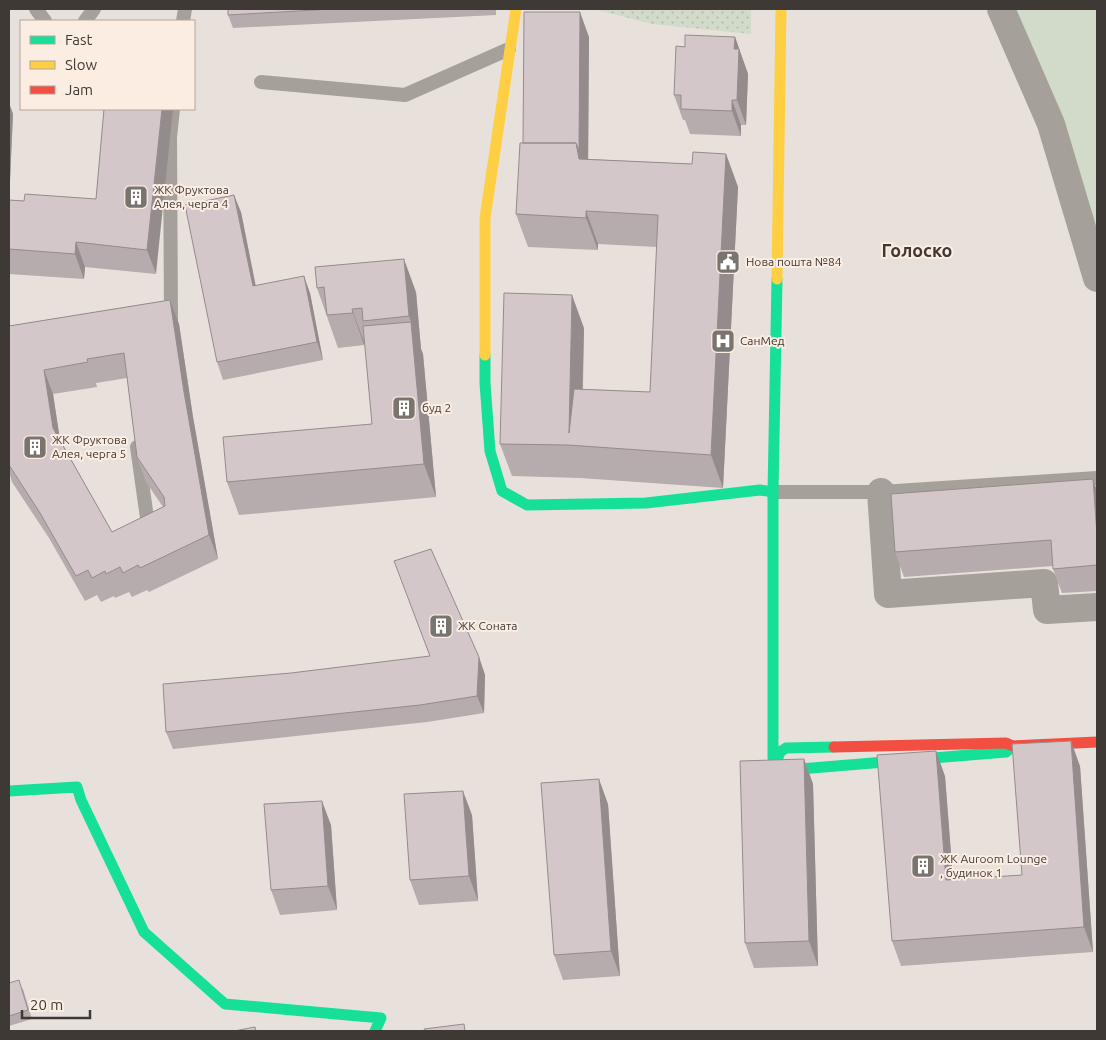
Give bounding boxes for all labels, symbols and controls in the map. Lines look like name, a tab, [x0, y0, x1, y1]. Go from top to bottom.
legend	[20, 20, 195, 110]
text: Fast	[65, 31, 93, 48]
text: Slow	[65, 56, 98, 73]
text: Jam	[65, 81, 93, 98]
place label: ЖК Фруктова Алея, черга 4	[154, 183, 229, 210]
building icon: ЖК Фруктова Алея, черга 4	[123, 184, 149, 210]
district label: Голоско	[882, 240, 952, 260]
public building icon: Нова пошта №84	[715, 249, 741, 275]
place label: Нова пошта №84	[746, 255, 842, 268]
hospital icon: СанМед	[710, 328, 736, 354]
place label: СанМед	[740, 334, 785, 347]
building icon: буд 2	[391, 395, 417, 421]
place label: буд 2	[422, 401, 451, 414]
place label: ЖК Фруктова Алея, черга 5	[52, 433, 127, 460]
building icon: ЖК Фруктова Алея, черга 5	[22, 434, 48, 460]
building icon: ЖК Соната	[428, 613, 454, 639]
place label: ЖК Соната	[458, 619, 517, 632]
place label: ЖК Auroom Lounge , будинок 1	[940, 852, 1047, 879]
building icon: ЖК Auroom Lounge , будинок 1	[910, 853, 936, 879]
scale bar	[22, 988, 90, 1020]
text: 20 m	[30, 996, 63, 1013]

